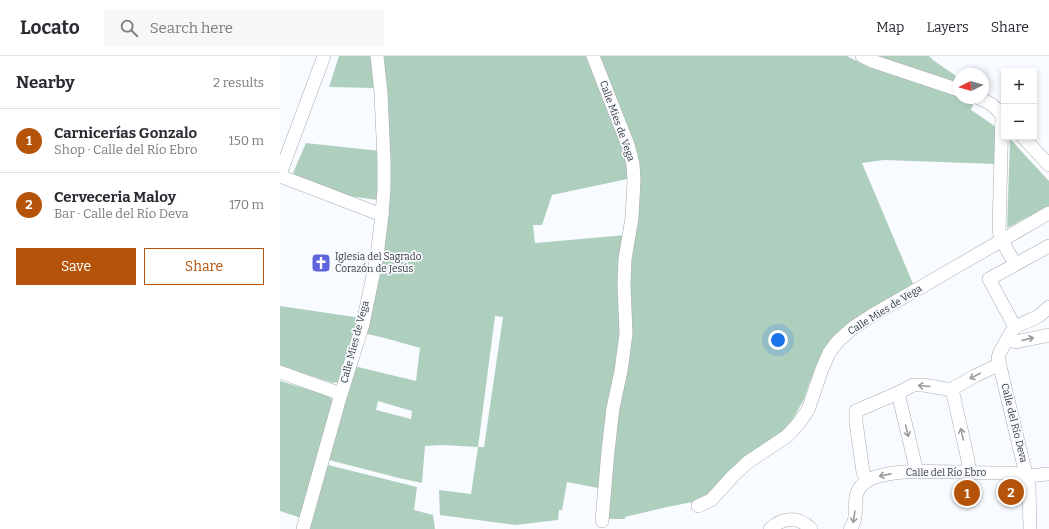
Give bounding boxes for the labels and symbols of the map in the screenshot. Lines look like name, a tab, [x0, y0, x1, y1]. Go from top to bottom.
north arrow	[953, 68, 989, 104]
street label: Calle Mies de Vega	[597, 79, 637, 164]
place label: Iglesia del Sagrado Corazón de Jesús	[335, 251, 422, 275]
church icon: Iglesia del Sagrado Corazón de Jesús	[310, 252, 332, 274]
street label: Calle Mies de Vega	[846, 282, 925, 338]
street label: Calle Mies de Vega	[338, 299, 372, 385]
your location	[768, 330, 788, 350]
one-way arrow	[1021, 335, 1034, 343]
one-way arrow	[970, 373, 982, 380]
one-way arrow	[918, 382, 931, 389]
street label: Calle del Río Deva	[998, 382, 1031, 464]
one-way arrow	[904, 424, 911, 437]
one-way arrow	[958, 428, 966, 441]
street label: Calle del Río Ebro	[906, 466, 986, 479]
one-way arrow	[879, 471, 892, 479]
pin: 2	[998, 477, 1024, 507]
pin: 1	[954, 478, 980, 508]
one-way arrow	[850, 510, 858, 523]

